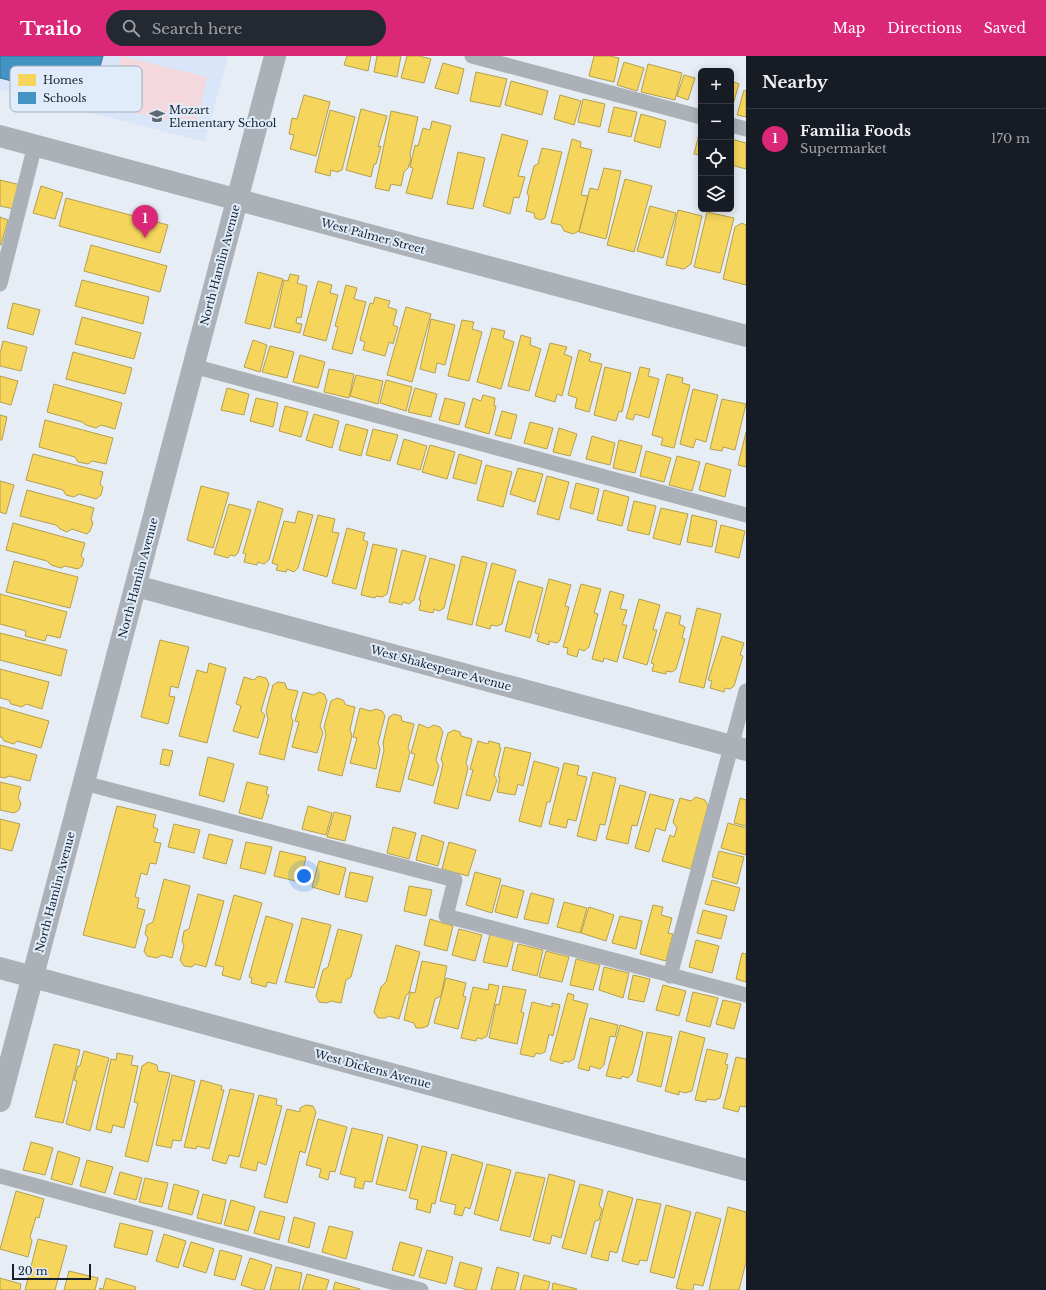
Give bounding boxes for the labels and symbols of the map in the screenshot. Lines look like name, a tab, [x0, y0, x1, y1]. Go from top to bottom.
legend	[10, 66, 142, 112]
text: Homes	[43, 73, 83, 87]
text: Schools	[43, 91, 87, 105]
place label: Mozart Elementary School	[169, 103, 277, 130]
school or university icon: Mozart Elementary School	[148, 107, 166, 125]
street label: North Hamlin Avenue	[197, 203, 243, 327]
pin: 1	[132, 205, 158, 238]
street label: West Palmer Street	[318, 215, 427, 257]
street label: North Hamlin Avenue	[115, 516, 161, 640]
street label: West Shakespeare Avenue	[368, 642, 513, 694]
street label: North Hamlin Avenue	[32, 830, 78, 954]
your location	[294, 866, 314, 886]
street label: West Dickens Avenue	[312, 1046, 433, 1091]
scale bar	[12, 1262, 91, 1281]

